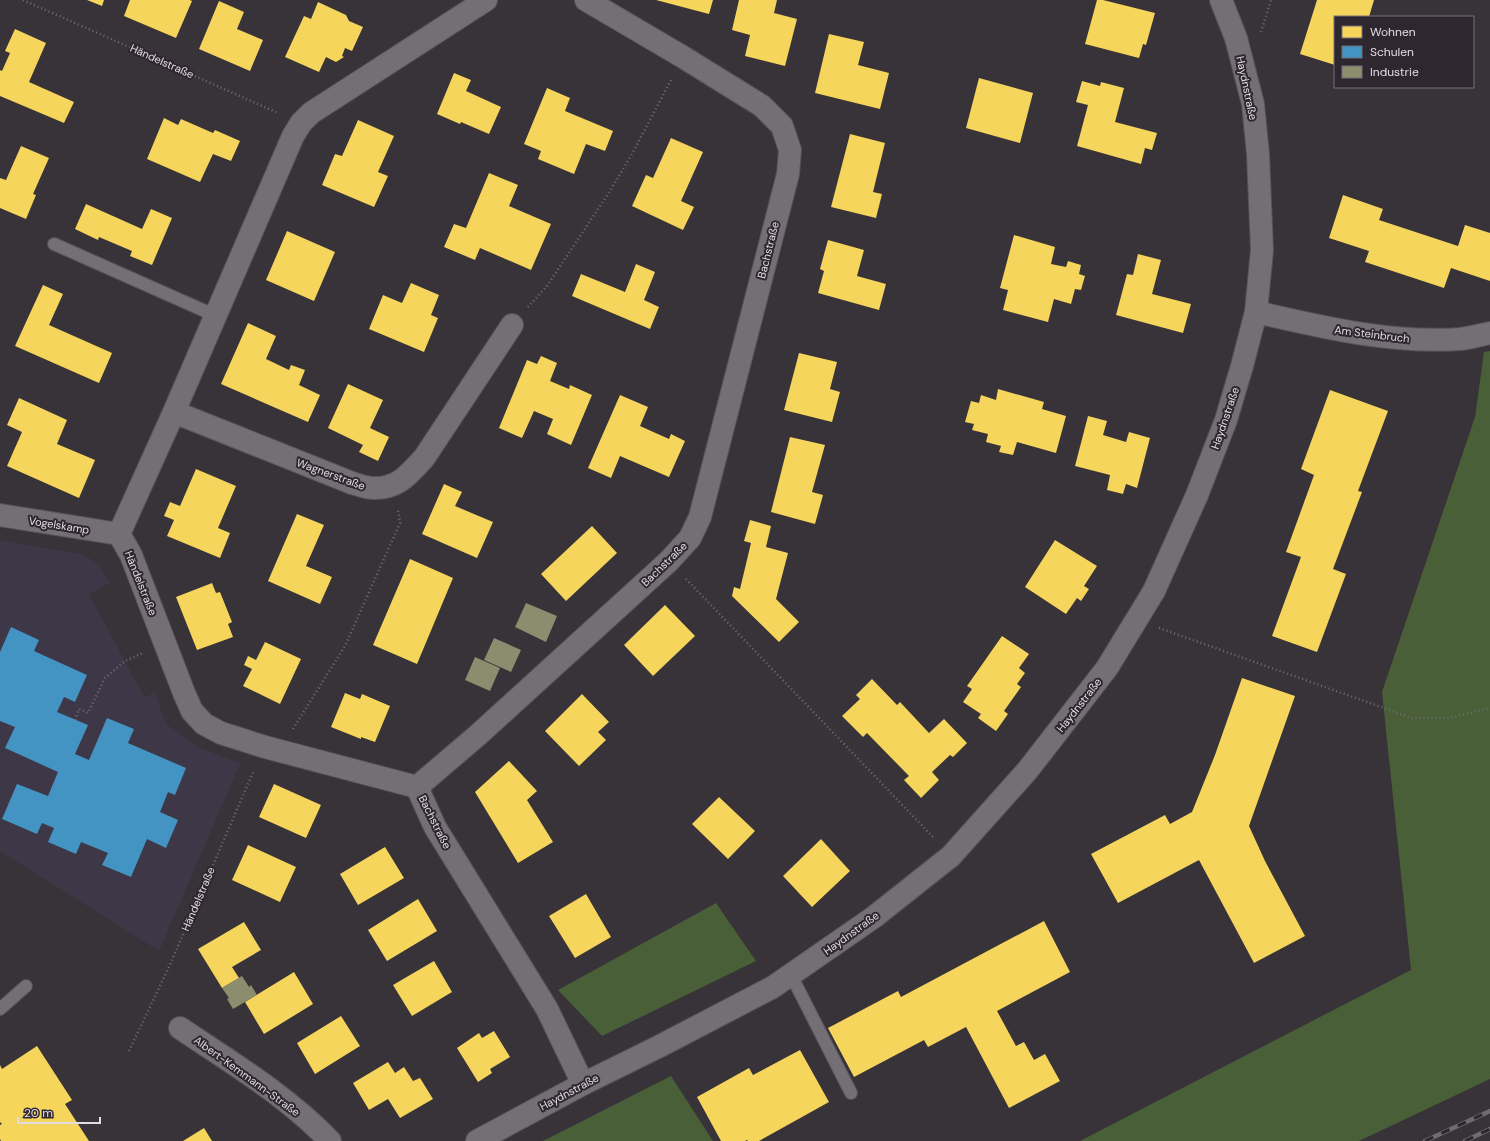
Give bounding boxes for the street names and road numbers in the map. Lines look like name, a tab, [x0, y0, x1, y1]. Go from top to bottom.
street label: Händelstraße	[128, 41, 196, 81]
street label: Haydnstraße	[1233, 55, 1261, 121]
street label: Bachstraße	[754, 220, 782, 280]
street label: Am Steinbruch	[1334, 322, 1410, 346]
street label: Haydnstraße	[1208, 385, 1242, 451]
street label: Wagnerstraße	[295, 455, 367, 493]
street label: Vogelskamp	[28, 513, 90, 537]
street label: Bachstraße	[638, 539, 690, 589]
street label: Händelstraße	[122, 549, 160, 617]
street label: Haydnstraße	[1053, 675, 1105, 735]
street label: Bachstraße	[416, 793, 454, 851]
street label: Händelstraße	[178, 865, 218, 933]
street label: Haydnstraße	[821, 908, 881, 958]
street label: Albert-Kemmann-Straße	[191, 1033, 303, 1119]
street label: Haydnstraße	[537, 1071, 601, 1113]

